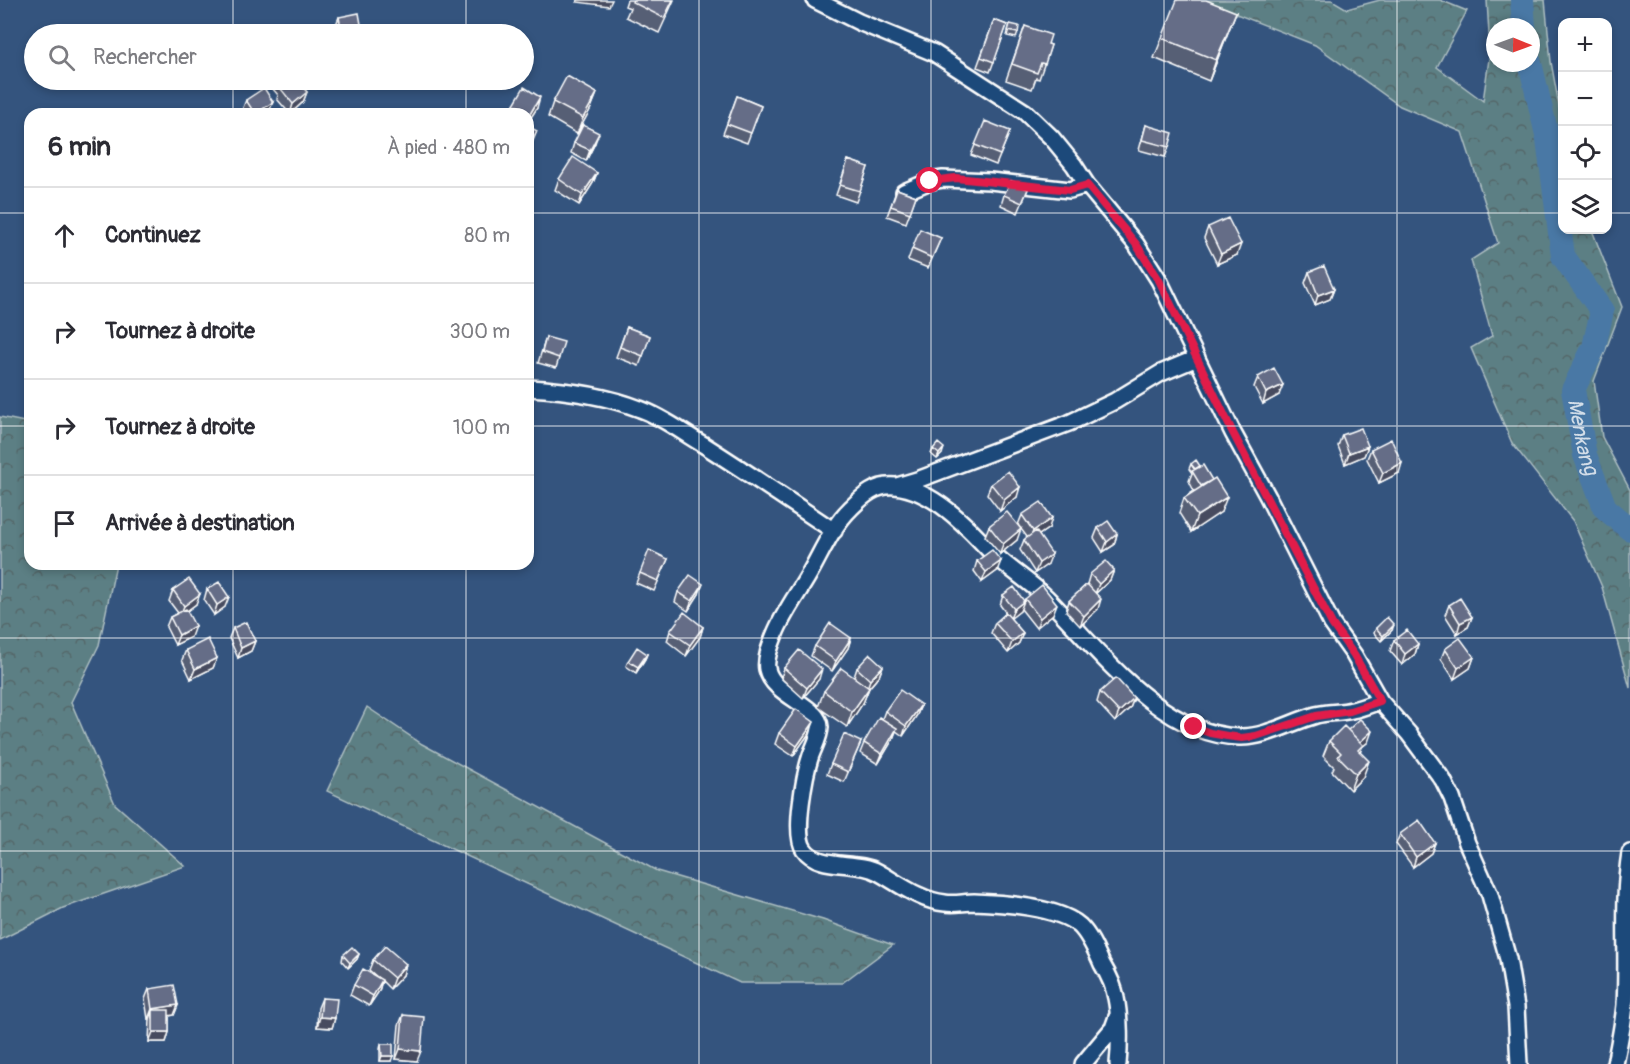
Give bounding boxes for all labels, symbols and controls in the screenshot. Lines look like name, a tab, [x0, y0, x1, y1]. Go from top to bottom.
north arrow	[1486, 18, 1540, 72]
map controls	[1558, 18, 1612, 234]
button: +	[1558, 18, 1612, 72]
search box	[24, 24, 534, 90]
icon: search	[45, 41, 78, 74]
text: Rechercher	[93, 43, 197, 71]
button: −	[1558, 72, 1612, 126]
button: locate	[1558, 126, 1612, 180]
text: 6 min	[48, 131, 111, 163]
text: À pied · 480 m	[387, 135, 510, 160]
route start	[916, 167, 942, 193]
button: layers	[1558, 180, 1612, 234]
icon: ahead	[48, 219, 81, 252]
text: Continuez	[105, 221, 201, 249]
text: 80 m	[464, 223, 510, 248]
icon: right	[48, 315, 81, 348]
text: Tournez à droite	[105, 317, 255, 345]
text: 300 m	[449, 319, 510, 344]
water label: Menkang	[1561, 397, 1605, 480]
icon: right	[48, 411, 81, 444]
text: Tournez à droite	[105, 413, 255, 441]
text: 100 m	[453, 415, 510, 440]
icon: arrive	[48, 507, 81, 540]
text: Arrivée à destination	[105, 509, 295, 537]
route end	[1180, 713, 1206, 739]

